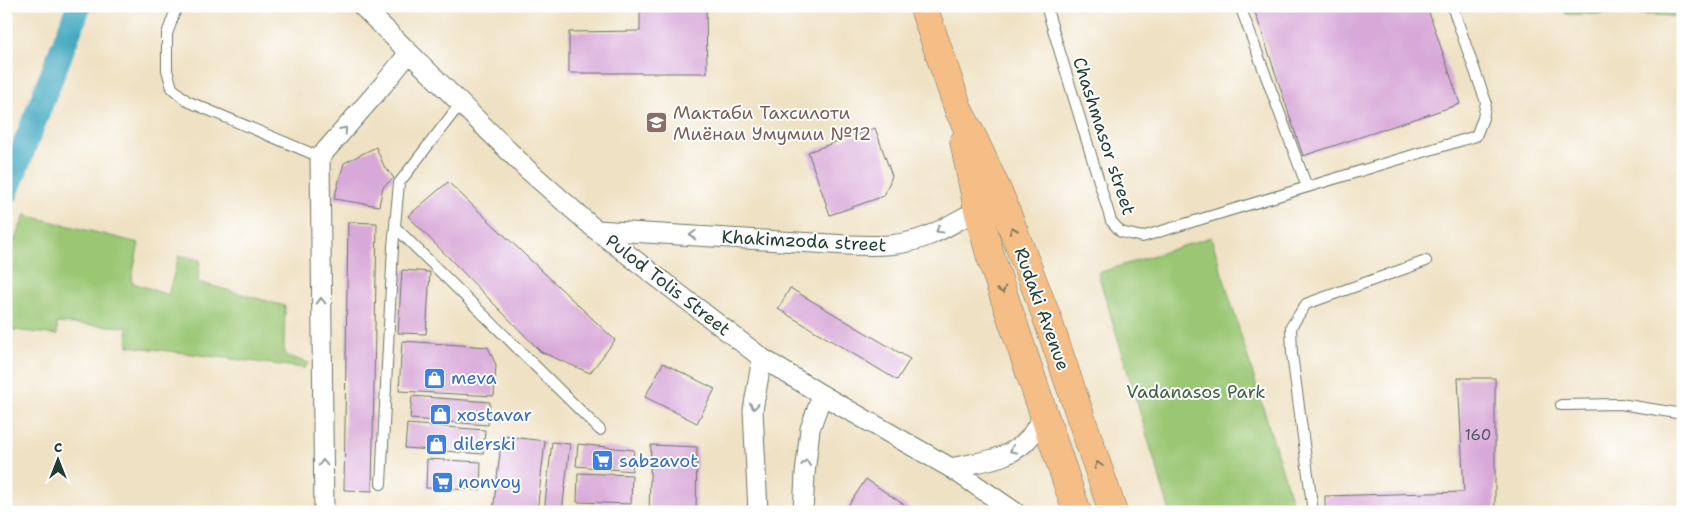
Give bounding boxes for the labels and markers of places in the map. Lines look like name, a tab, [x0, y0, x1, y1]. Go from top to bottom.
place label: Мактаби Тахсилоти Миёнаи Умумии №12	[673, 101, 871, 146]
school or university icon: Мактаби Тахсилоти Миёнаи Умумии №12	[645, 111, 669, 135]
shop icon: meva	[423, 366, 447, 390]
place label: meva	[451, 366, 497, 390]
shop icon: xostavar	[429, 403, 453, 427]
place label: xostavar	[457, 403, 532, 427]
shop icon: dilerski	[425, 432, 449, 456]
place label: dilerski	[453, 432, 516, 456]
supermarket icon: sabzavot	[591, 449, 615, 473]
place label: sabzavot	[619, 449, 698, 473]
supermarket icon: nonvoy	[430, 470, 454, 494]
place label: nonvoy	[458, 470, 521, 494]

